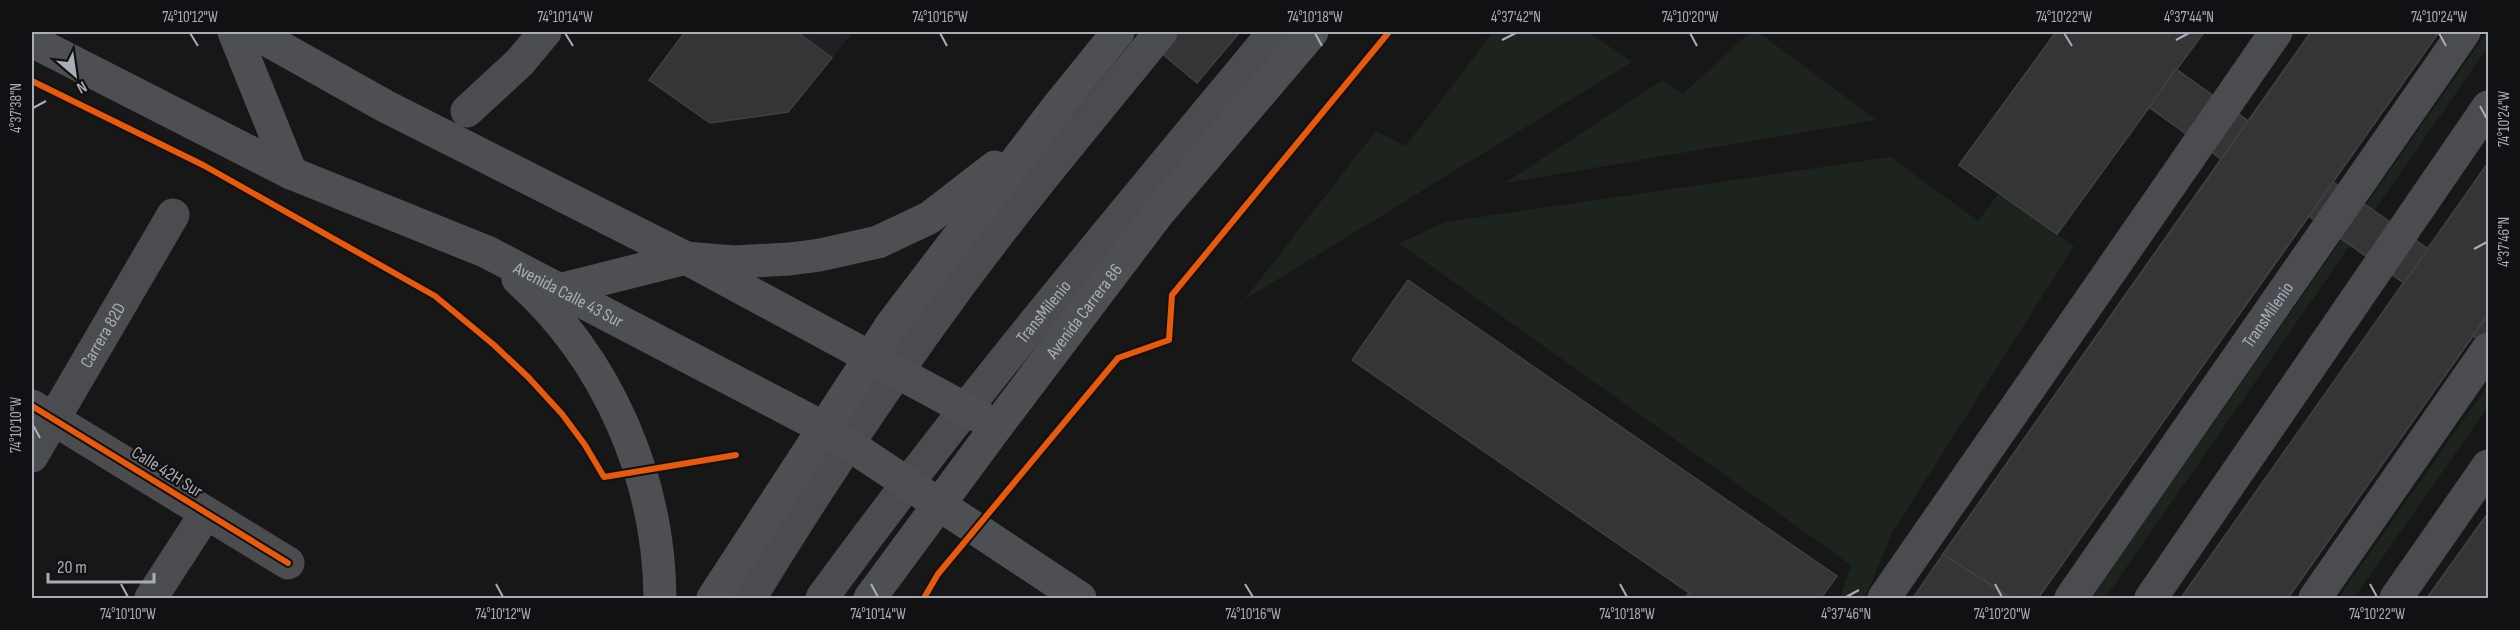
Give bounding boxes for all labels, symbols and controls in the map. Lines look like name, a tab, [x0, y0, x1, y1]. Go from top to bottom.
text: 74°10'12"W	[162, 8, 218, 27]
text: 74°10'14"W	[537, 8, 593, 27]
text: 74°10'16"W	[912, 8, 968, 27]
text: 74°10'18"W	[1287, 8, 1343, 27]
text: 4°37'42"N	[1491, 8, 1541, 27]
text: 74°10'20"W	[1662, 8, 1719, 27]
text: 74°10'22"W	[2036, 8, 2092, 27]
text: 4°37'44"N	[2164, 8, 2214, 27]
text: 74°10'24"W	[2411, 8, 2467, 27]
north arrow	[45, 45, 105, 105]
text: N	[73, 76, 90, 97]
text: 4°37'38"N	[7, 83, 26, 133]
text: 74°10'24"W	[2495, 91, 2514, 147]
text: 4°37'46"N	[2495, 217, 2514, 267]
street label: Avenida Calle 43 Sur	[509, 257, 627, 332]
street label: Avenida Carrera 86	[1041, 259, 1127, 363]
street label: TransMilenio	[1012, 276, 1075, 348]
street label: TransMilenio	[2238, 278, 2298, 352]
street label: Carrera 82D	[76, 299, 130, 371]
text: 74°10'10"W	[7, 397, 26, 453]
street label: Calle 42H Sur	[128, 442, 206, 502]
scale bar	[48, 546, 154, 584]
text: 20 m	[57, 557, 87, 578]
text: 74°10'10"W	[100, 605, 156, 624]
text: 74°10'12"W	[475, 605, 531, 624]
text: 74°10'14"W	[850, 605, 906, 624]
text: 74°10'16"W	[1225, 605, 1281, 624]
text: 74°10'18"W	[1599, 605, 1655, 624]
text: 4°37'46"N	[1821, 605, 1871, 624]
text: 74°10'20"W	[1974, 605, 2031, 624]
text: 74°10'22"W	[2349, 605, 2405, 624]

